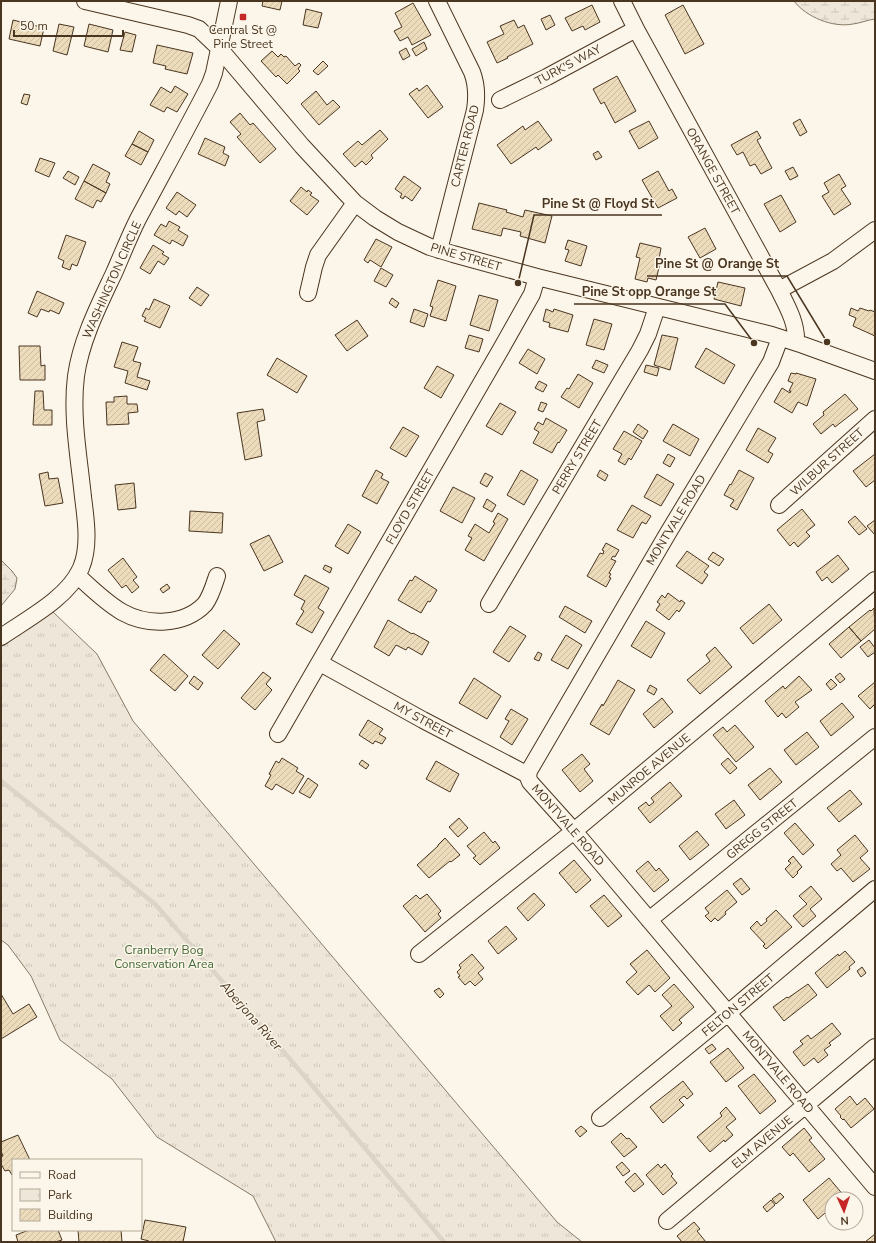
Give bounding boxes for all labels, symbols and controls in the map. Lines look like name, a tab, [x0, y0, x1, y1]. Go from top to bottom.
scale bar	[14, 12, 123, 38]
marker: Central St @ Pine Street	[238, 12, 248, 22]
text: 50 m	[20, 18, 48, 34]
place label: Central St @ Pine Street	[209, 22, 277, 52]
street label: TURK'S WAY	[532, 41, 604, 89]
street label: CARTER ROAD	[447, 103, 483, 189]
street label: ORANGE STREET	[682, 125, 744, 218]
callout: Pine St @ Floyd St	[534, 190, 662, 215]
text: Pine St @ Floyd St	[542, 195, 655, 213]
street label: WASHINGTON CIRCLE	[79, 219, 145, 341]
street label: PINE STREET	[429, 239, 504, 275]
callout: Pine St @ Orange St	[647, 251, 787, 276]
text: Pine St @ Orange St	[655, 255, 780, 273]
callout: Pine St opp Orange St	[574, 279, 725, 304]
text: Pine St opp Orange St	[582, 283, 717, 301]
street label: PERRY STREET	[548, 416, 606, 497]
street label: WILBUR STREET	[787, 424, 868, 499]
street label: FLOYD STREET	[382, 466, 438, 547]
street label: MONTVALE ROAD	[643, 472, 710, 568]
street label: MY STREET	[391, 698, 456, 742]
street label: MUNROE AVENUE	[604, 730, 694, 808]
street label: MONTVALE ROAD	[528, 781, 608, 869]
street label: GREGG STREET	[723, 795, 802, 863]
park label: Cranberry Bog Conservation Area	[114, 942, 214, 972]
street label: FELTON STREET	[698, 969, 778, 1040]
water label: Aberjona River	[215, 977, 286, 1055]
street label: MONTVALE ROAD	[739, 1027, 817, 1117]
street label: ELM AVENUE	[728, 1112, 796, 1172]
legend	[12, 1159, 142, 1231]
text: Road	[48, 1167, 76, 1183]
text: Park	[48, 1187, 73, 1203]
north arrow	[824, 1191, 864, 1231]
text: Building	[48, 1207, 93, 1223]
text: N	[840, 1213, 849, 1228]

